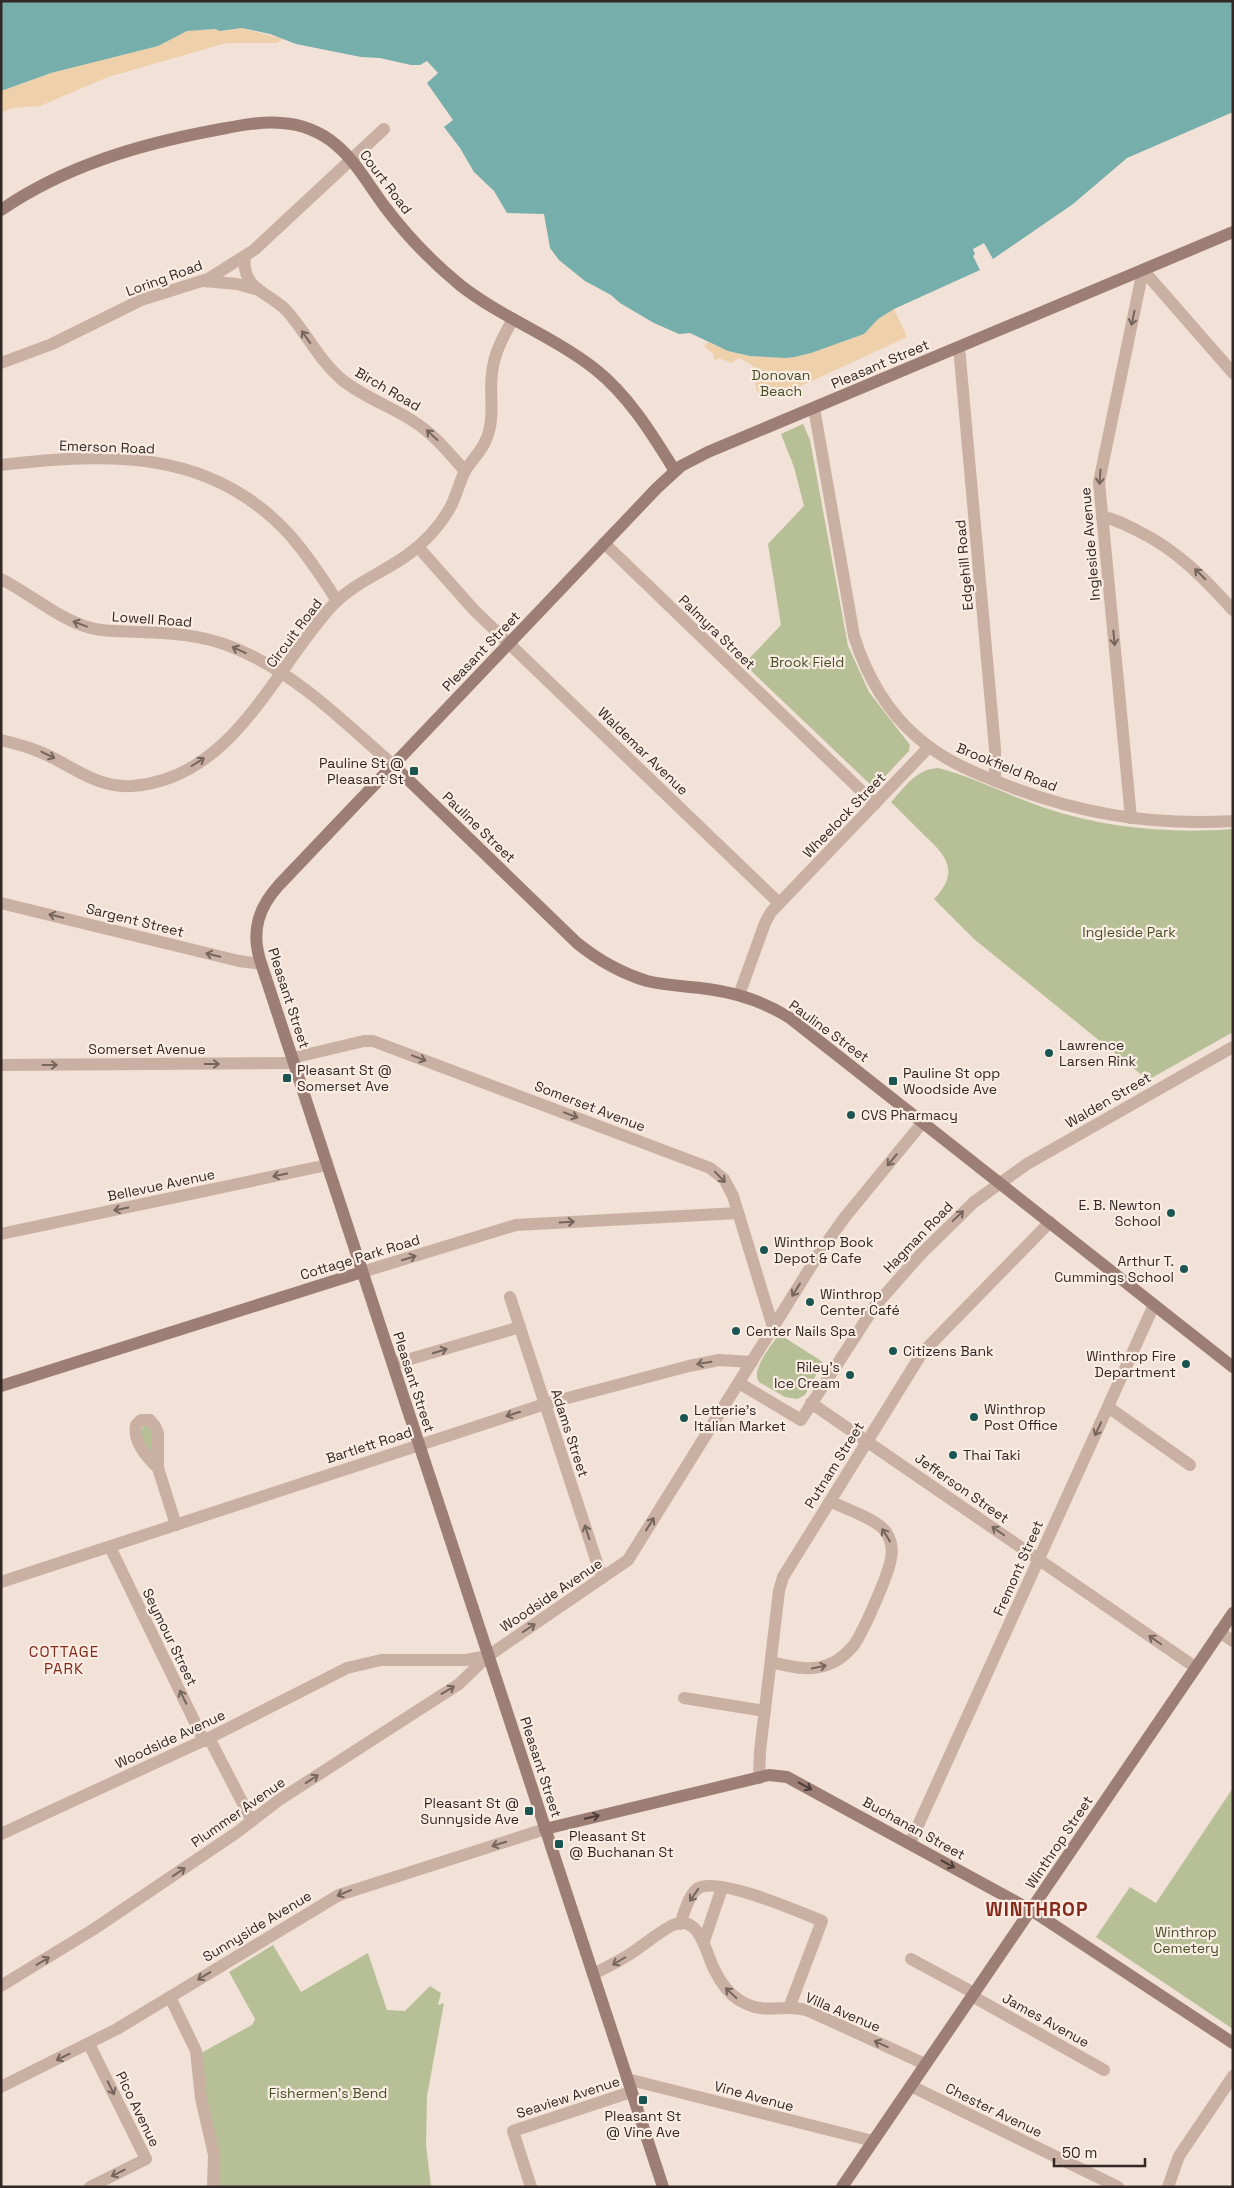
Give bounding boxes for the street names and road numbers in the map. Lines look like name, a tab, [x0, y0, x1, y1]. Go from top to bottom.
street label: Court Road	[356, 146, 416, 218]
street label: Loring Road	[123, 256, 205, 300]
street label: Pleasant Street	[828, 335, 932, 393]
street label: Birch Road	[352, 363, 424, 415]
street label: Emerson Road	[59, 436, 155, 458]
street label: Ingleside Avenue	[1076, 487, 1104, 601]
street label: Edgehill Road	[951, 519, 977, 611]
street label: Palmyra Street	[675, 591, 759, 673]
street label: Circuit Road	[262, 595, 326, 671]
street label: Lowell Road	[111, 607, 193, 631]
street label: Pleasant Street	[438, 607, 524, 695]
street label: Waldemar Avenue	[594, 703, 692, 799]
street label: Brookfield Road	[954, 739, 1060, 795]
street label: Wheelock Street	[799, 769, 889, 861]
street label: Pauline Street	[439, 788, 519, 866]
street label: Sargent Street	[84, 899, 186, 941]
street label: Pleasant Street	[264, 945, 314, 1051]
street label: Pauline Street	[785, 996, 873, 1066]
street label: Somerset Avenue	[88, 1040, 206, 1058]
street label: Walden Street	[1062, 1068, 1154, 1132]
street label: Somerset Avenue	[532, 1077, 648, 1135]
street label: Bellevue Avenue	[105, 1165, 217, 1205]
street label: Hagman Road	[879, 1197, 957, 1277]
street label: Cottage Park Road	[298, 1230, 422, 1284]
street label: Pleasant Street	[389, 1329, 439, 1435]
street label: Adams Street	[547, 1387, 593, 1479]
street label: Putnam Street	[800, 1418, 868, 1512]
street label: Bartlett Road	[324, 1423, 414, 1467]
street label: Jefferson Street	[911, 1449, 1013, 1527]
street label: Fremont Street	[989, 1517, 1047, 1619]
street label: Woodside Avenue	[496, 1554, 606, 1636]
street label: Seymour Street	[139, 1585, 201, 1689]
street label: Woodside Avenue	[112, 1706, 228, 1772]
street label: Pleasant Street	[516, 1714, 566, 1820]
street label: Plummer Avenue	[187, 1773, 289, 1851]
street label: Buchanan Street	[860, 1792, 968, 1864]
street label: Winthrop Street	[1021, 1792, 1097, 1892]
street label: Sunnyside Avenue	[199, 1886, 315, 1966]
street label: Villa Avenue	[803, 1988, 883, 2036]
street label: James Avenue	[999, 1989, 1093, 2051]
street label: Pico Avenue	[112, 2068, 164, 2150]
street label: Seaview Avenue	[514, 2072, 622, 2122]
street label: Vine Avenue	[712, 2077, 796, 2115]
street label: Chester Avenue	[943, 2079, 1045, 2141]

